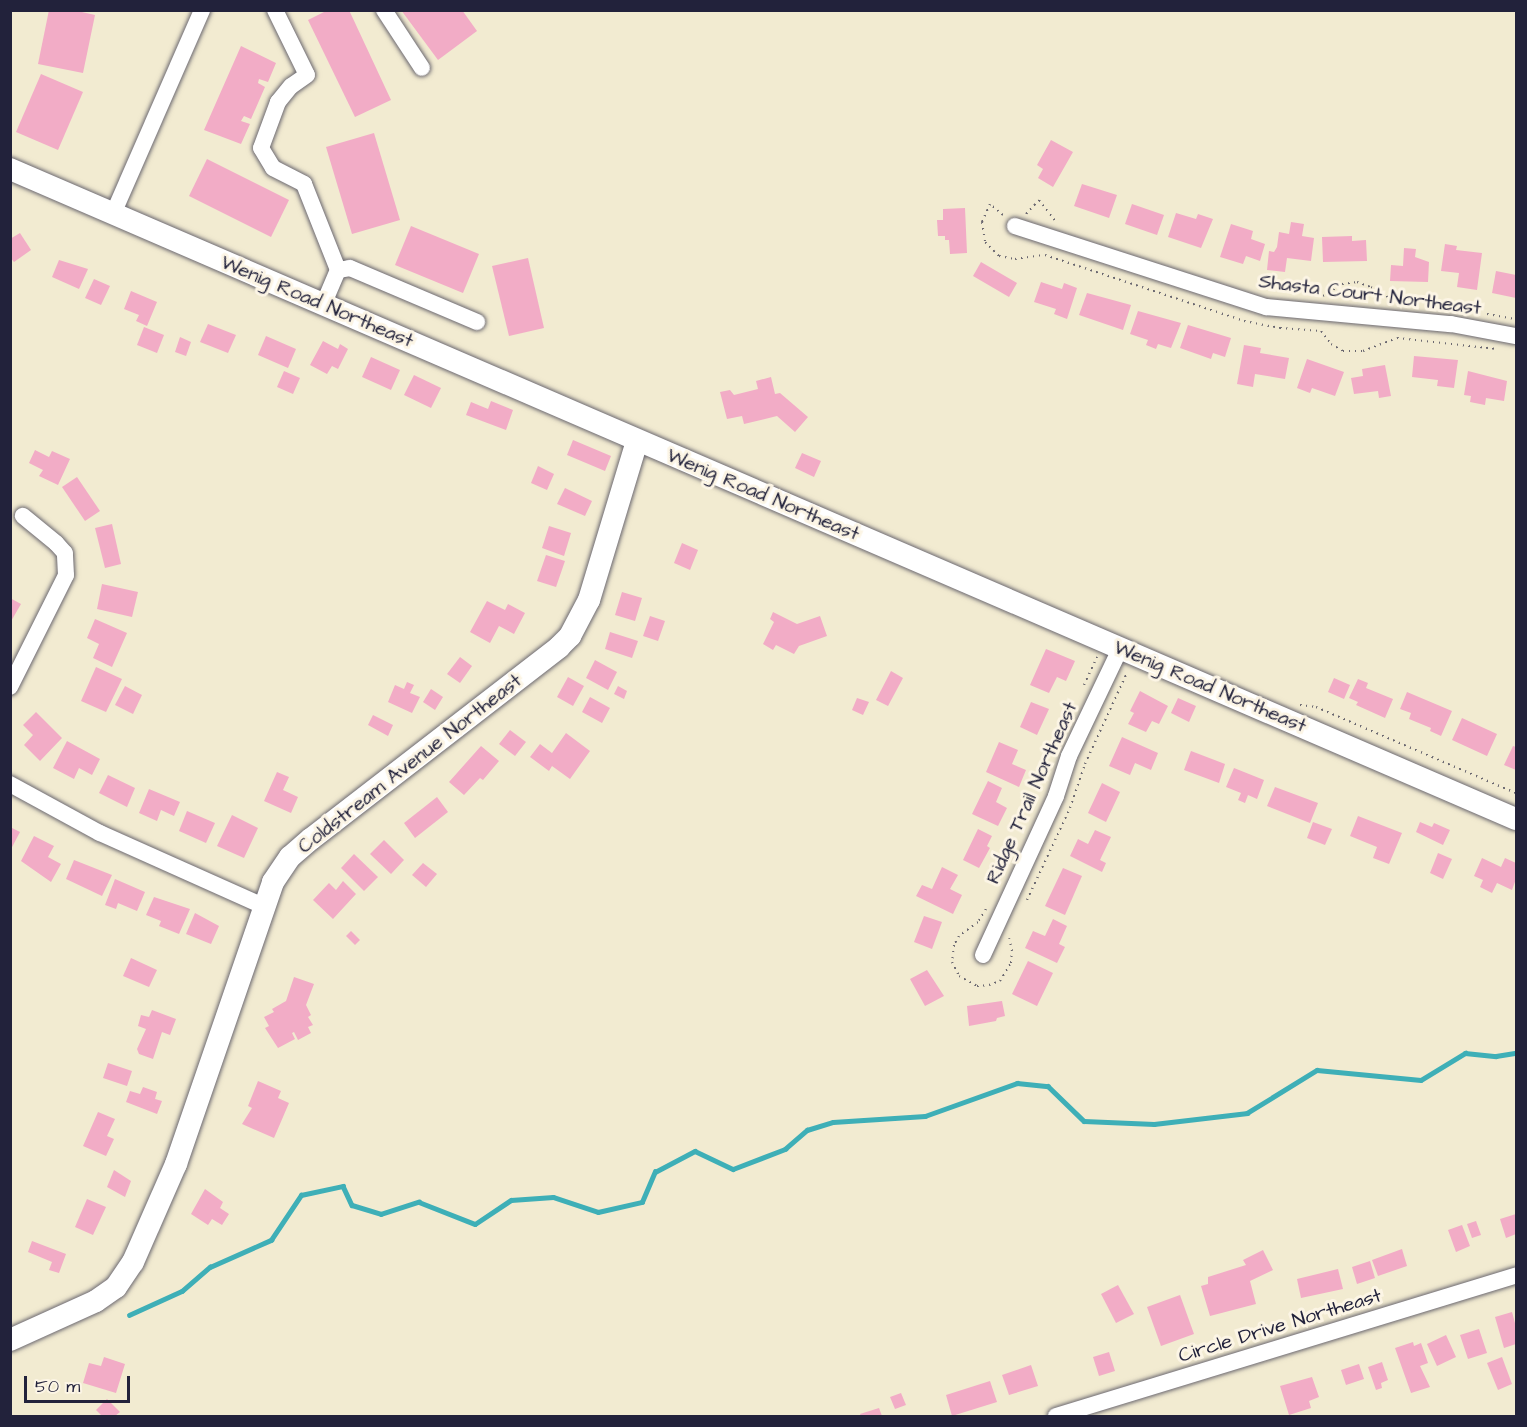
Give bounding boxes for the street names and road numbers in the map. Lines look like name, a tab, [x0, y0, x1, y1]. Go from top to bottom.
street label: Wenig Road Northeast	[217, 251, 417, 353]
street label: Shasta Court Northeast	[1257, 269, 1483, 321]
street label: Wenig Road Northeast	[663, 444, 863, 546]
street label: Wenig Road Northeast	[1110, 636, 1310, 738]
street label: Coldstream Avenue Northeast	[293, 669, 527, 859]
street label: Ridge Trail Northeast	[981, 698, 1083, 888]
street label: Circle Drive Northeast	[1176, 1284, 1384, 1368]

